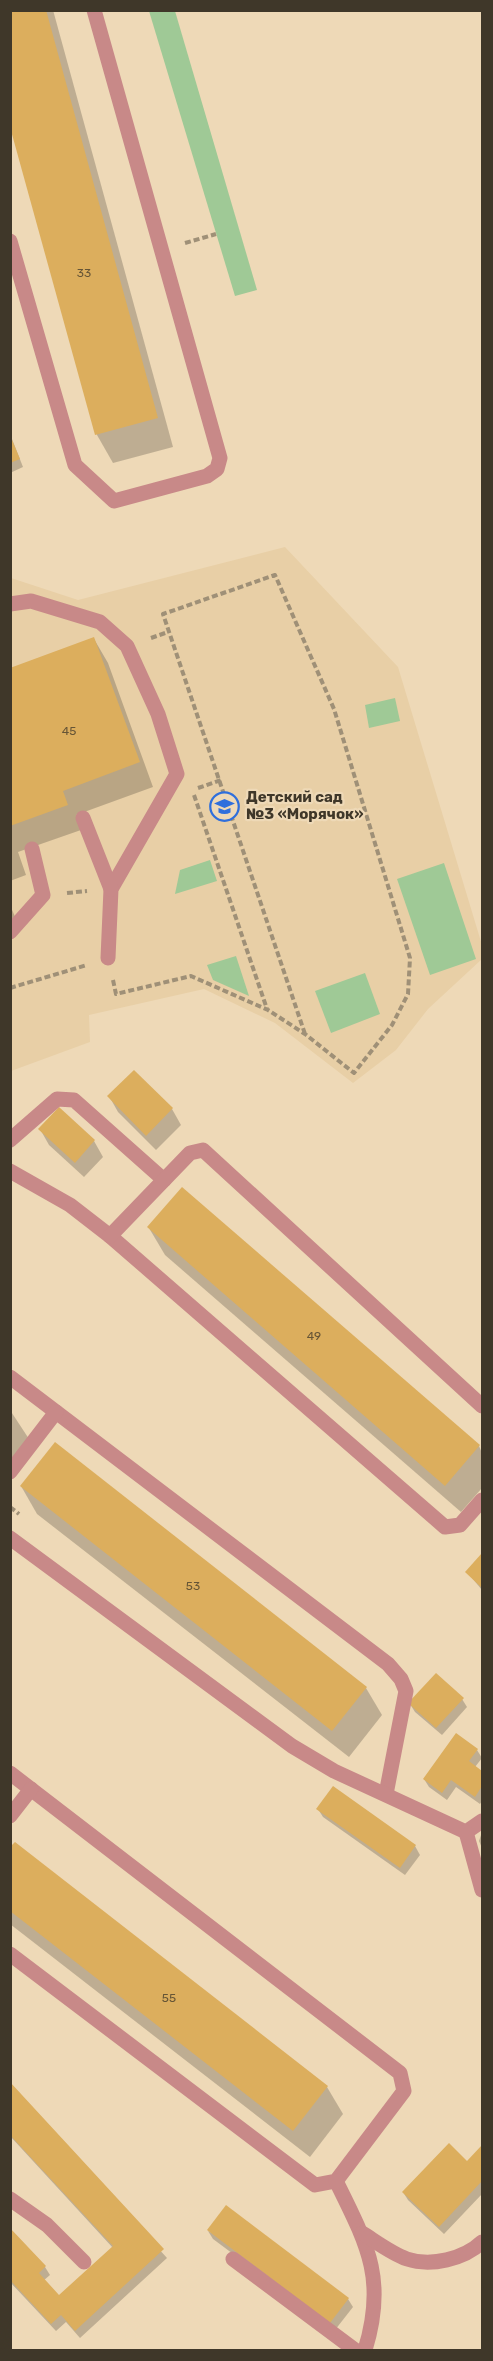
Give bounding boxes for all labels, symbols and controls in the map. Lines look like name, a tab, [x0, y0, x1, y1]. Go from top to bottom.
house number: 33	[77, 266, 91, 280]
house number: 45	[62, 724, 76, 738]
place label: Детский сад №3 «Морячок»	[246, 788, 363, 823]
school or university icon: Детский сад №3 «Морячок»	[209, 790, 241, 822]
house number: 49	[307, 1329, 321, 1343]
house number: 53	[186, 1579, 200, 1593]
house number: 55	[162, 1991, 176, 2005]

